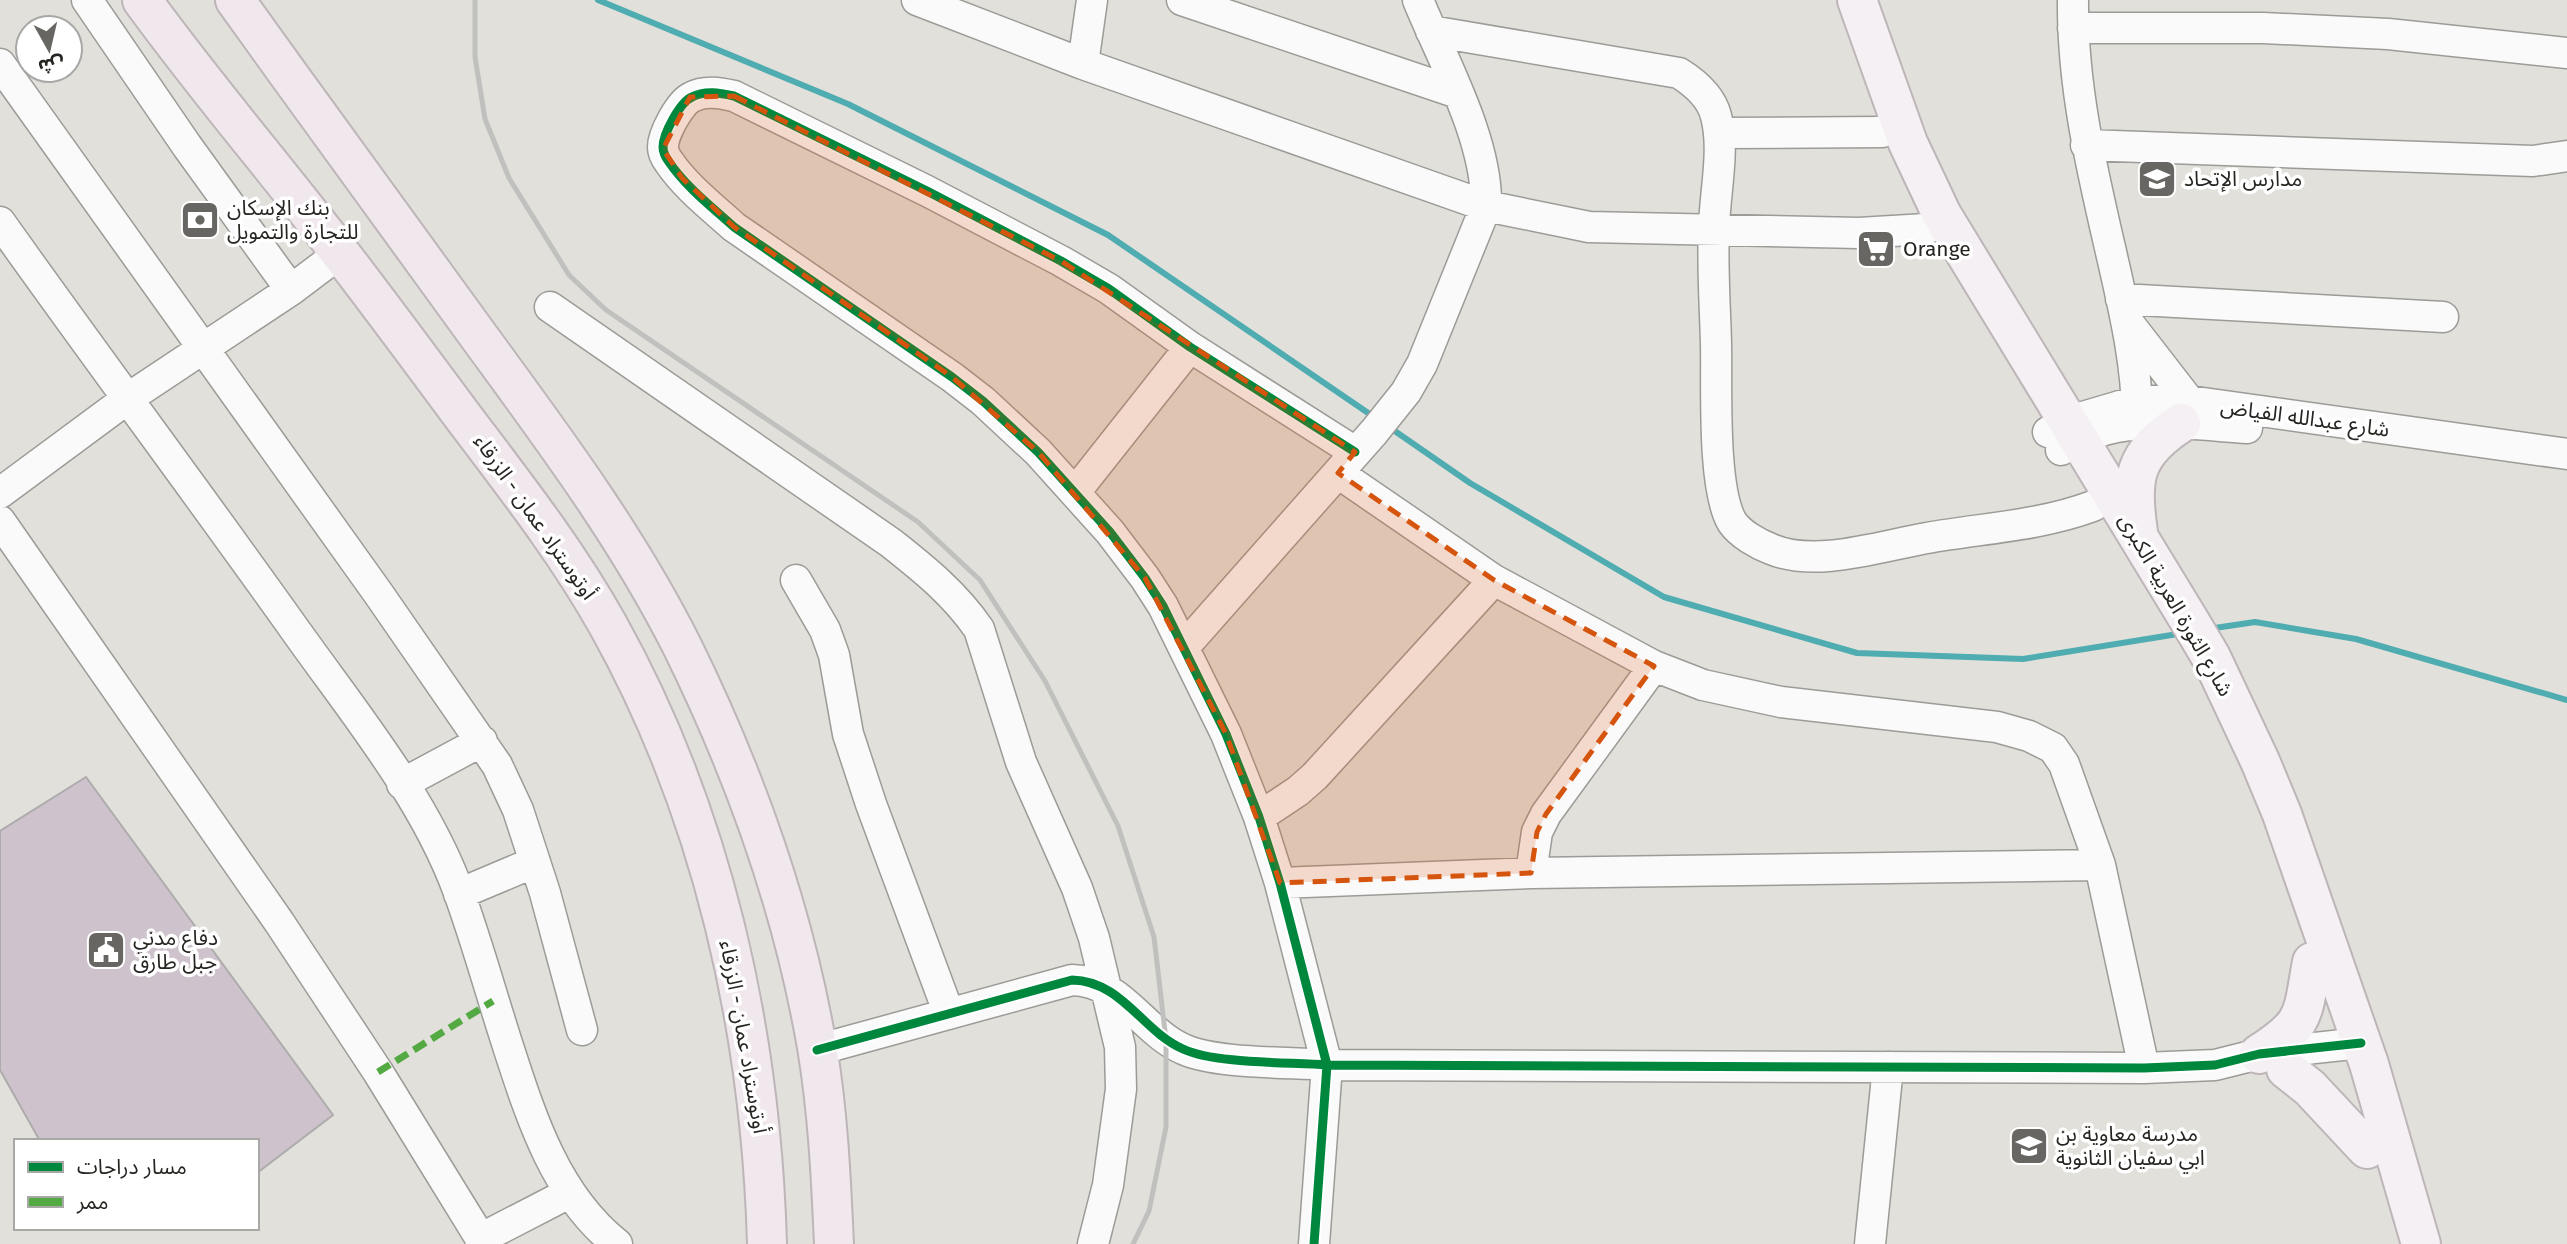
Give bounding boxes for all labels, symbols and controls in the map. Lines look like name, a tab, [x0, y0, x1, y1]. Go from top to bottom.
north arrow	[14, 14, 84, 84]
text: ش	[37, 52, 66, 79]
school or university icon: مدارس الإتحاد	[2136, 158, 2178, 200]
place label: مدارس الإتحاد	[2184, 166, 2302, 192]
place label: بنك الإسكان للتجارة والتمويل	[227, 195, 358, 245]
bank icon: بنك الإسكان للتجارة والتمويل	[179, 199, 221, 241]
supermarket icon: Orange	[1855, 228, 1897, 270]
place label: Orange	[1903, 236, 1971, 262]
street label: شارع عبدالله الفياض	[2219, 393, 2391, 445]
street label: أوتوستراد عمان - الزرقاء	[468, 429, 602, 605]
street label: شارع الثورة العربية الكبرى	[2111, 509, 2239, 702]
place label: دفاع مدني جبل طارق	[133, 925, 218, 975]
public building icon: دفاع مدني جبل طارق	[85, 929, 127, 971]
street label: أوتوستراد عمان - الزرقاء	[714, 938, 774, 1136]
place label: مدرسة معاوية بن ابي سفيان الثانوية	[2056, 1121, 2205, 1174]
school or university icon: مدرسة معاوية بن ابي سفيان الثانوية	[2008, 1125, 2050, 1167]
legend	[14, 1139, 259, 1230]
text: مسار دراجات	[77, 1154, 187, 1180]
text: ممر	[76, 1189, 108, 1215]

